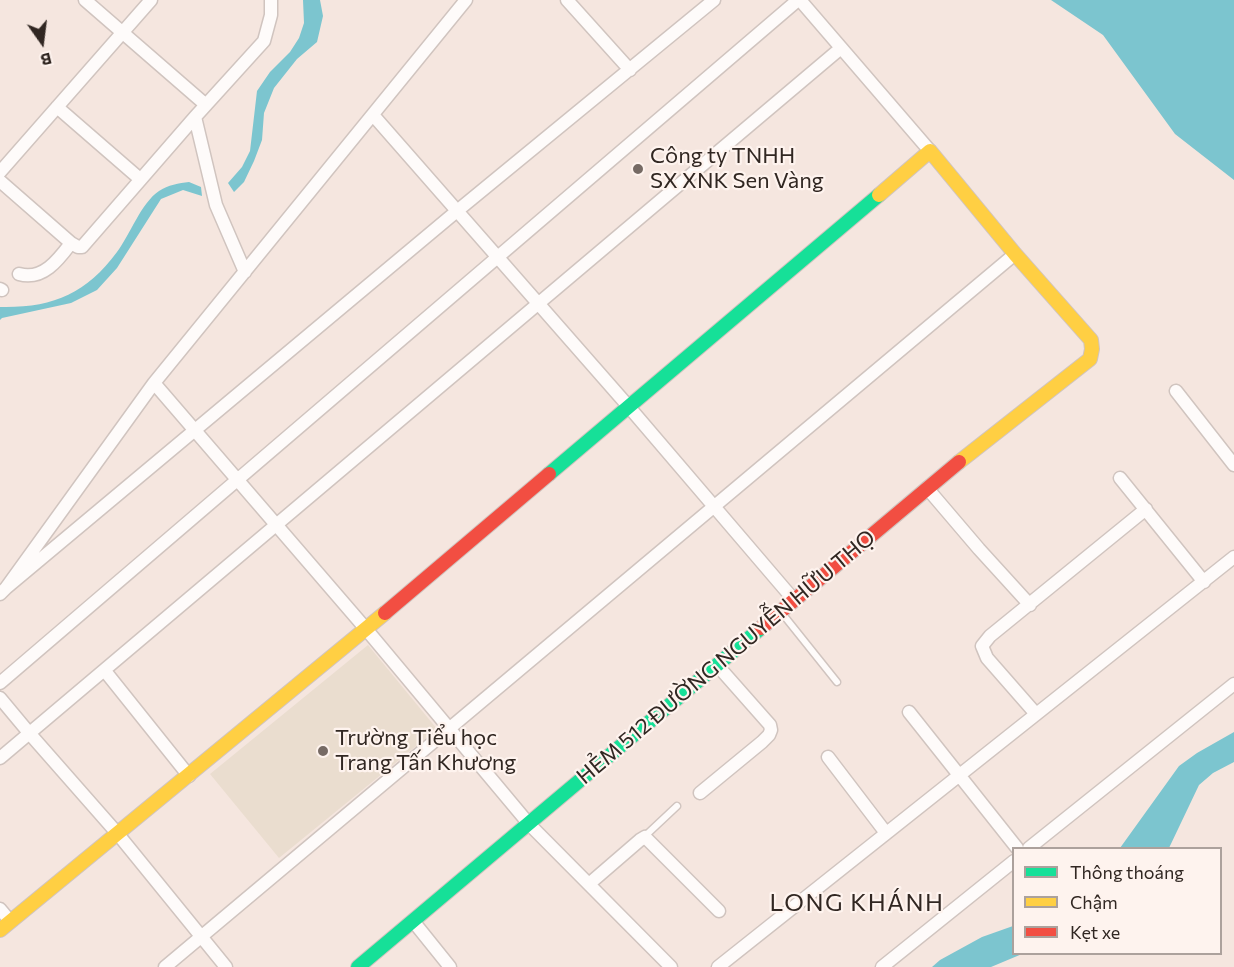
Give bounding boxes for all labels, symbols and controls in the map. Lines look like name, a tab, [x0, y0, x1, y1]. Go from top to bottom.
north arrow	[12, 12, 72, 72]
text: B	[39, 49, 54, 70]
place label: Công ty TNHH SX XNK Sen Vàng	[650, 143, 824, 194]
marker: Công ty TNHH SX XNK Sen Vàng	[631, 162, 645, 176]
street label: HẺM 512 ĐƯỜNG NGUYỄN HỮU THỌ	[571, 524, 881, 790]
place label: Trường Tiểu học Trang Tấn Khương	[335, 725, 516, 776]
marker: Trường Tiểu học Trang Tấn Khương	[316, 744, 330, 758]
legend	[1012, 847, 1222, 955]
text: Thông thoáng	[1070, 861, 1184, 883]
district label: LONG KHÁNH	[770, 889, 944, 917]
text: Chậm	[1070, 891, 1118, 913]
text: Kẹt xe	[1070, 921, 1120, 943]

